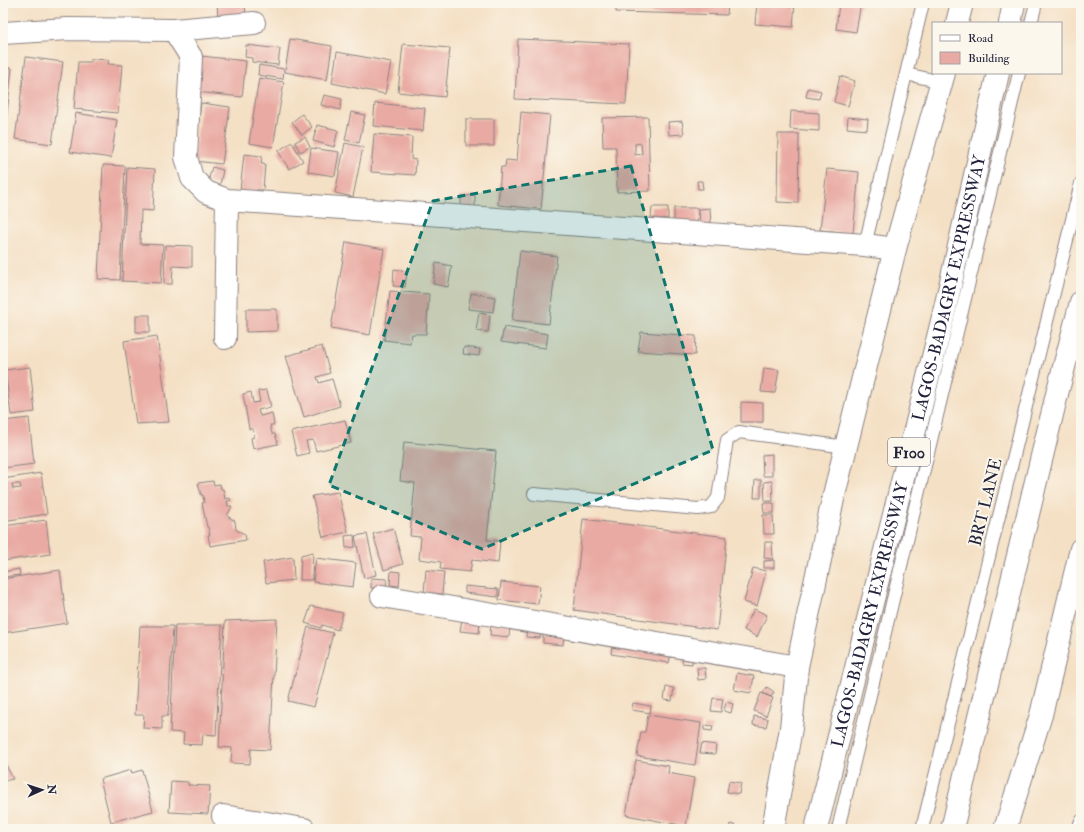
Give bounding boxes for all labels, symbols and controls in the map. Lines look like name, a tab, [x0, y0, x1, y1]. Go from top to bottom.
legend	[932, 22, 1062, 74]
text: Road	[968, 31, 993, 46]
text: Building	[968, 51, 1011, 66]
street label: LAGOS-BADAGRY EXPRESSWAY	[908, 153, 990, 423]
road number: F100	[888, 438, 930, 466]
street label: BRT LANE	[964, 456, 1007, 548]
street label: LAGOS-BADAGRY EXPRESSWAY	[827, 480, 913, 749]
north arrow	[22, 770, 62, 810]
text: N	[45, 783, 58, 796]

